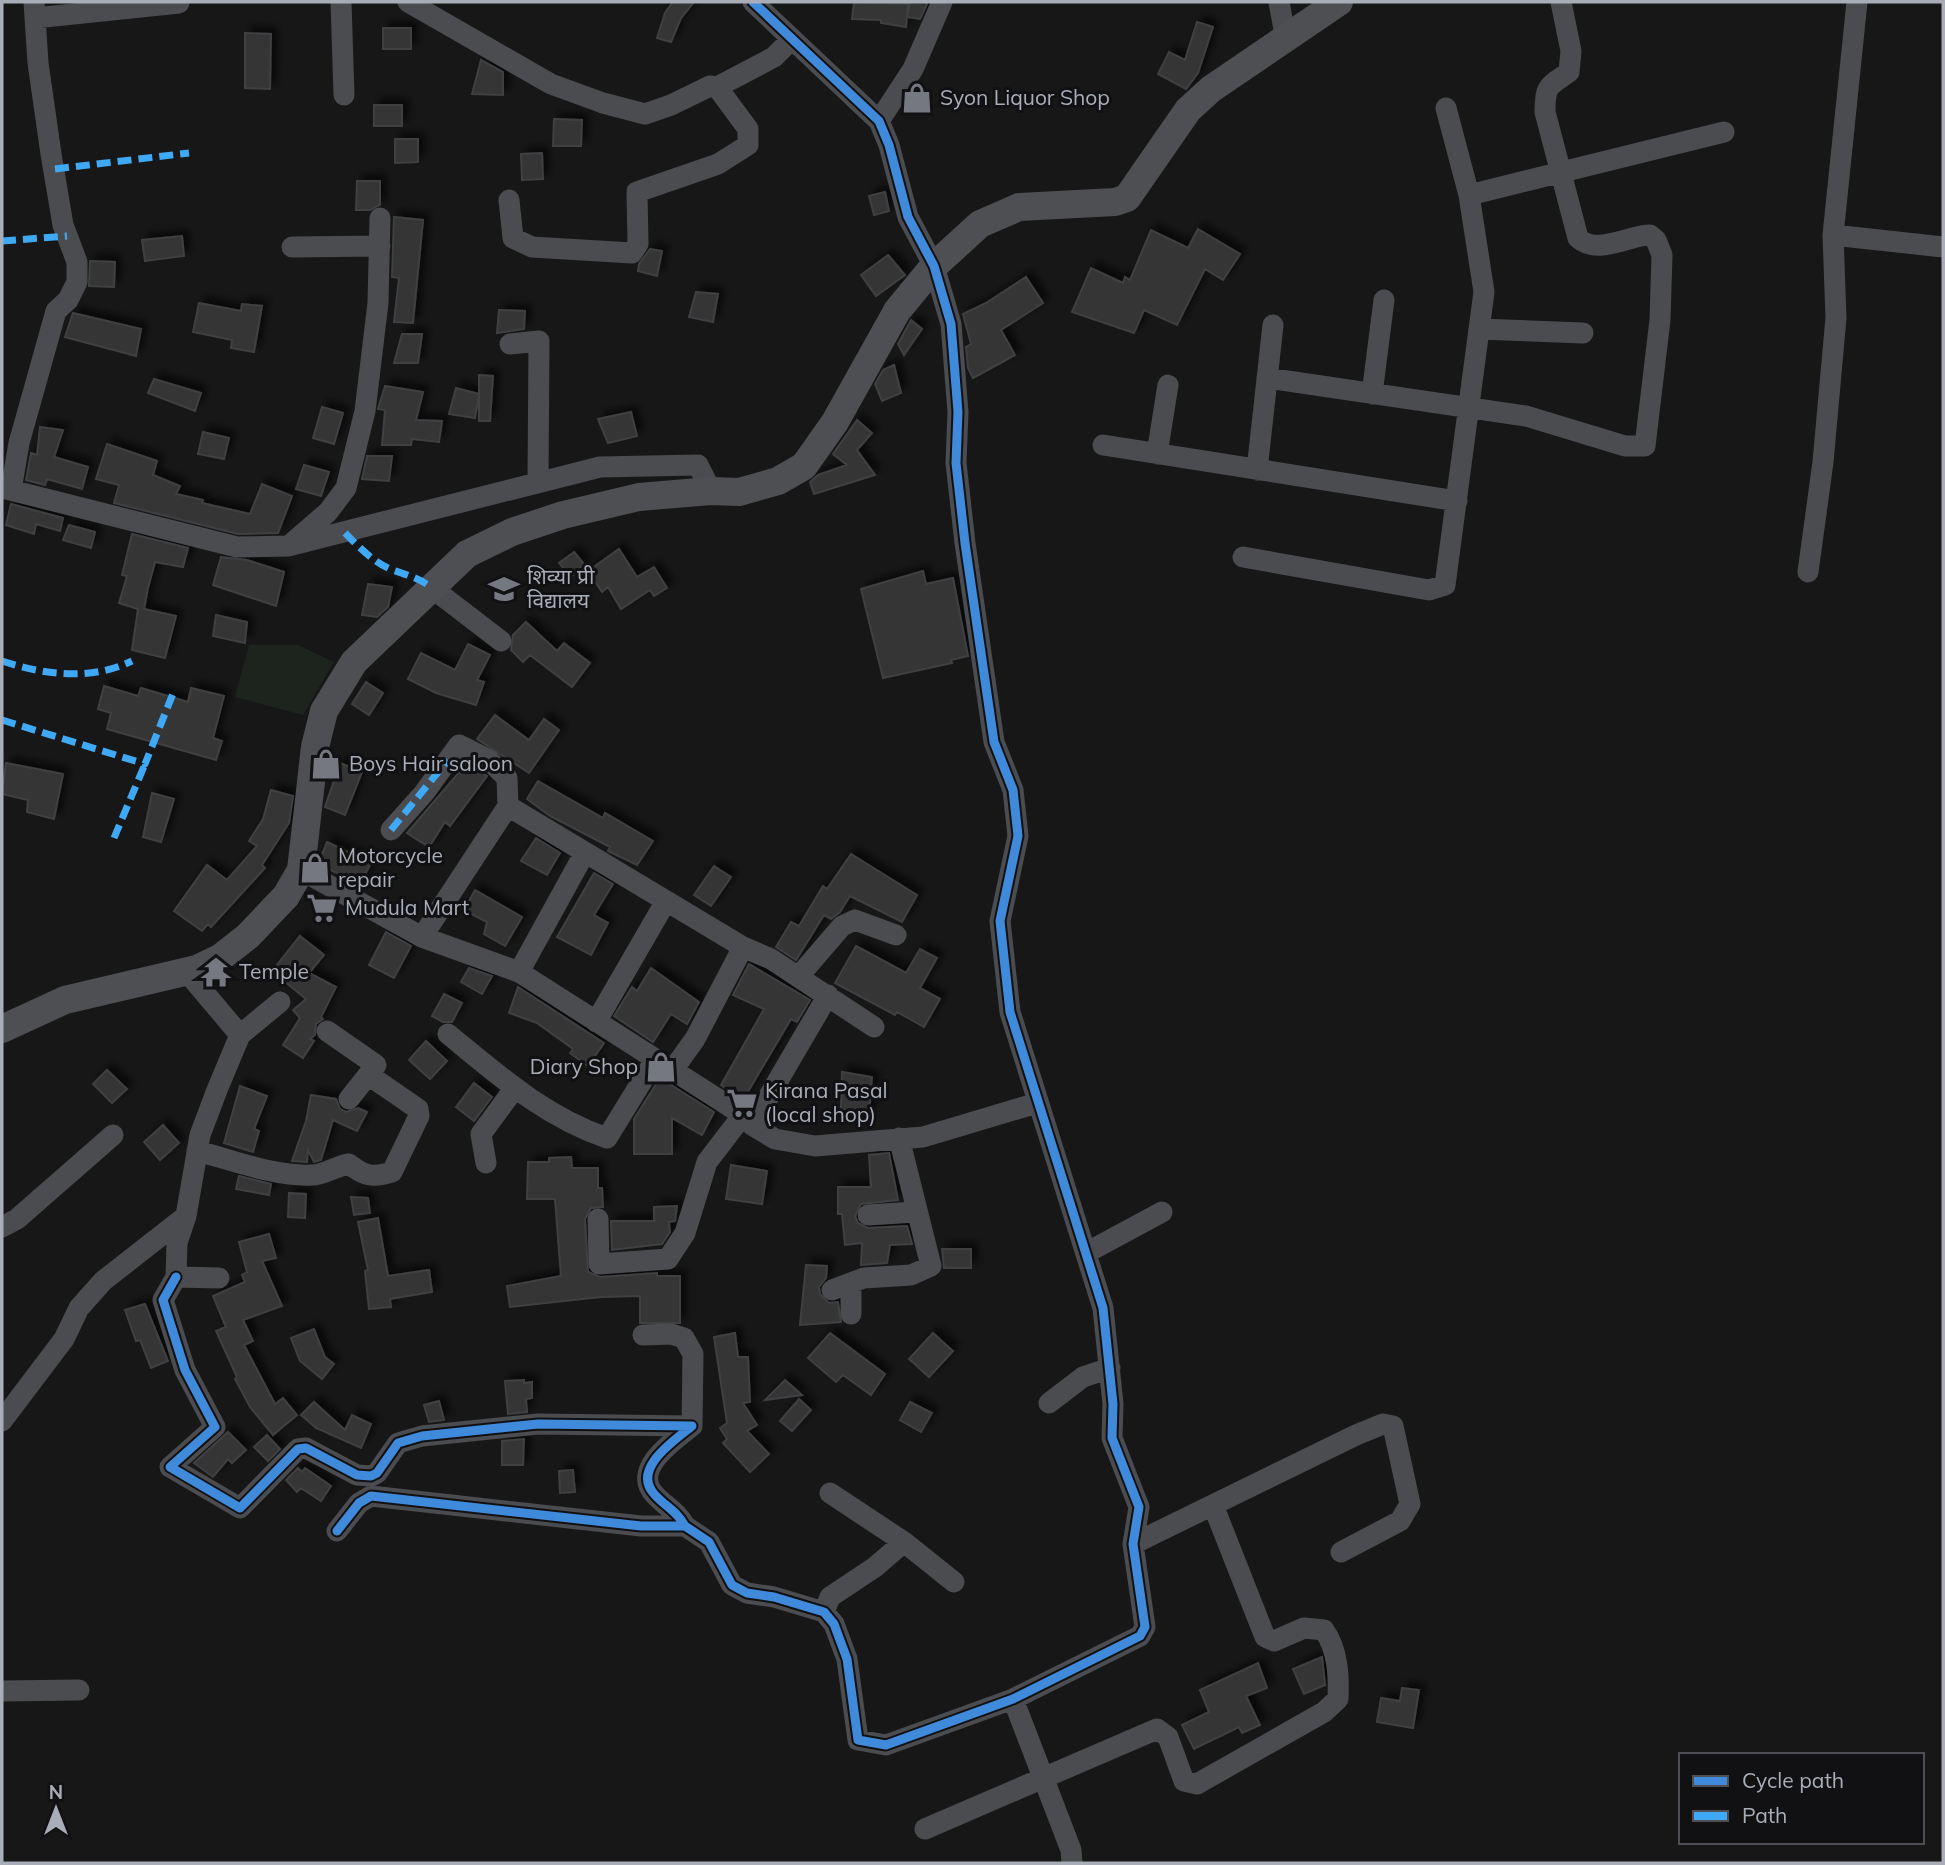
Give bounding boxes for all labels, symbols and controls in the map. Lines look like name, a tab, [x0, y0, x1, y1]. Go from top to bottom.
shop icon: Syon Liquor Shop	[900, 81, 934, 115]
place label: Syon Liquor Shop	[940, 84, 1110, 110]
place label: शिव्या प्री विद्यालय	[527, 563, 595, 613]
school or university icon: शिव्या प्री विद्यालय	[487, 572, 521, 606]
shop icon: Boys Hair saloon	[309, 747, 343, 781]
place label: Boys Hair saloon	[349, 750, 513, 776]
place label: Motorcycle repair	[338, 842, 443, 892]
shop icon: Motorcycle repair	[298, 851, 332, 885]
supermarket icon: Mudula Mart	[305, 891, 339, 925]
place label: Mudula Mart	[345, 894, 469, 920]
temple icon: Temple	[199, 955, 233, 989]
place label: Temple	[239, 958, 309, 984]
shop icon: Diary Shop	[644, 1050, 678, 1084]
place label: Diary Shop	[530, 1053, 638, 1079]
place label: Kirana Pasal (local shop)	[765, 1077, 888, 1127]
supermarket icon: Kirana Pasal (local shop)	[725, 1086, 759, 1120]
legend	[1679, 1753, 1924, 1844]
text: Cycle path	[1742, 1767, 1844, 1793]
north arrow	[21, 1774, 91, 1844]
text: N	[49, 1780, 63, 1804]
text: Path	[1742, 1802, 1787, 1828]

